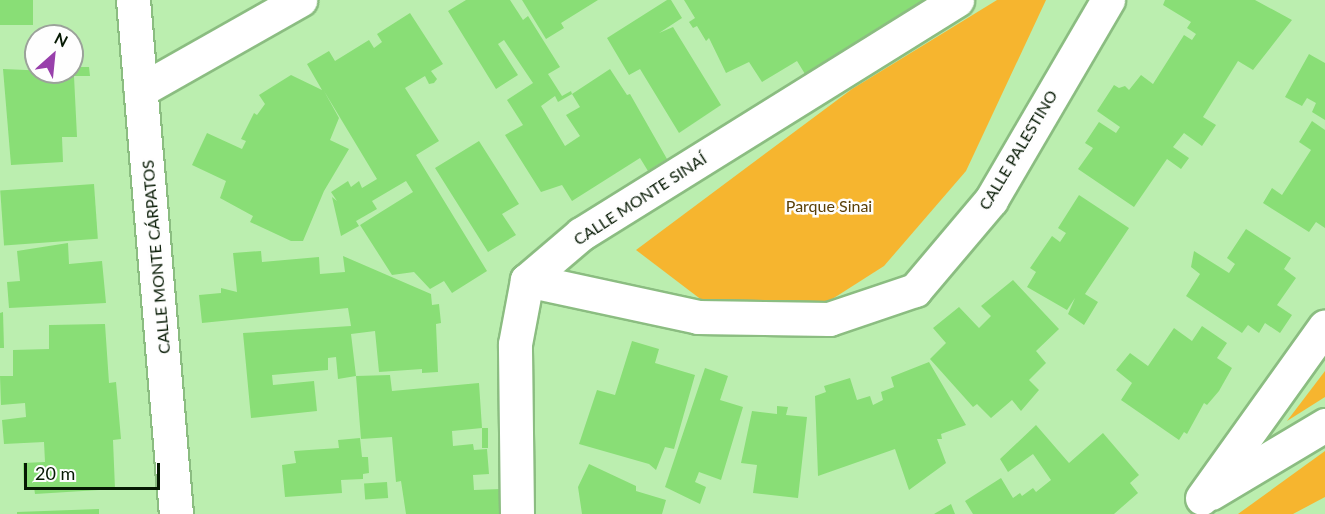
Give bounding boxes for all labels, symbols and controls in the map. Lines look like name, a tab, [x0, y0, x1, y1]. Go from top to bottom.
north arrow	[24, 24, 84, 84]
text: N	[52, 28, 71, 51]
street label: CALLE PALESTINO	[975, 87, 1061, 213]
street label: CALLE MONTE SINAÍ	[570, 149, 710, 249]
street label: CALLE MONTE CÁRPATOS	[138, 159, 174, 355]
park label: Parque Sinai	[786, 196, 872, 216]
scale bar	[27, 451, 164, 489]
text: 20 m	[35, 462, 75, 484]

